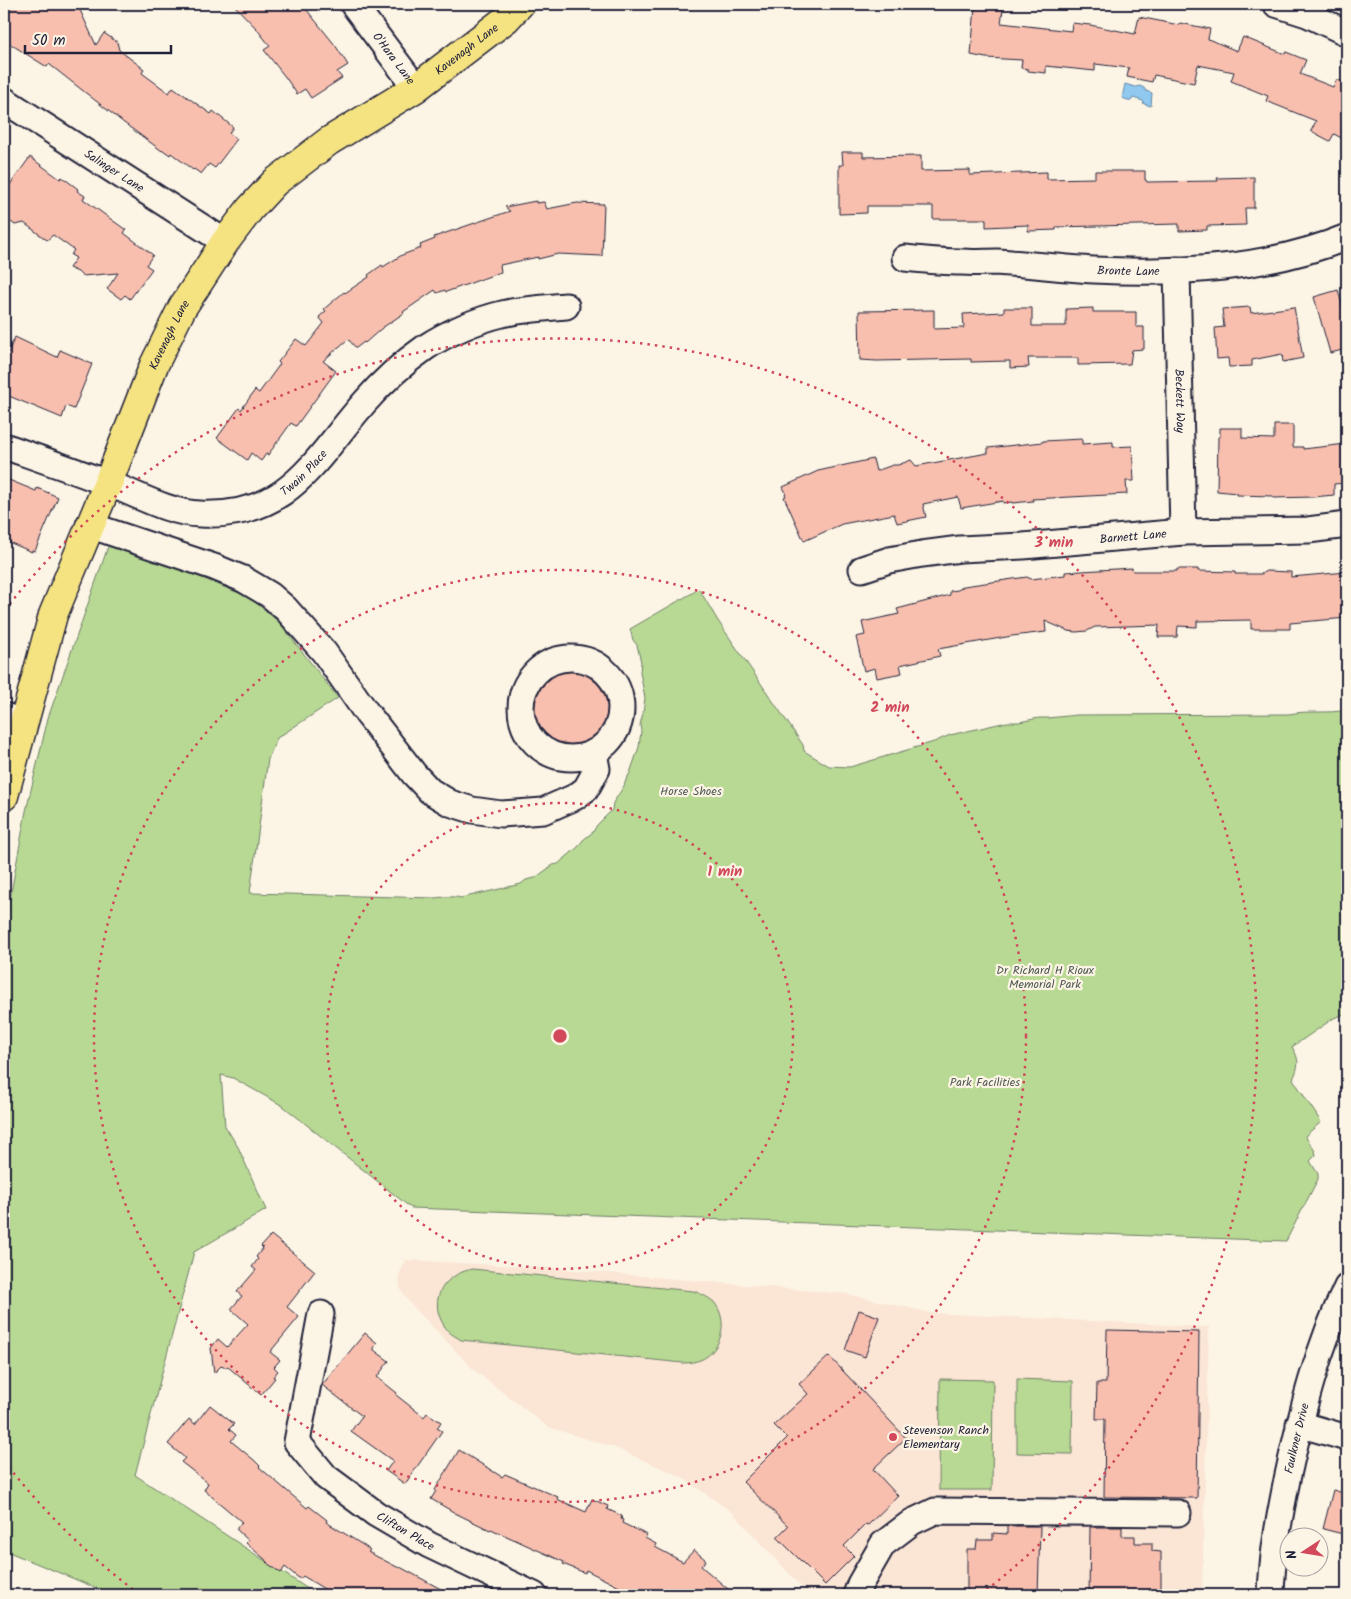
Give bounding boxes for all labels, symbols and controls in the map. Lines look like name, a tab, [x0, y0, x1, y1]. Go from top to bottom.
street label: Kavenagh Lane	[431, 18, 503, 80]
scale bar	[25, 22, 171, 54]
street label: O'Hara Lane	[368, 28, 420, 89]
text: 50 m	[32, 29, 66, 53]
street label: Salinger Lane	[80, 144, 149, 198]
street label: Bronte Lane	[1097, 261, 1160, 281]
street label: Kavenagh Lane	[144, 295, 195, 372]
street label: Beckett Way	[1170, 369, 1190, 434]
street label: Twain Place	[276, 445, 332, 501]
street label: Barnett Lane	[1099, 524, 1168, 549]
text: 3 min	[1034, 531, 1073, 555]
text: 2 min	[870, 696, 910, 720]
park label: Horse Shoes	[660, 782, 722, 801]
text: 1 min	[708, 860, 742, 884]
park label: Dr Richard H Rioux Memorial Park	[996, 961, 1095, 994]
centre of rings	[551, 1027, 569, 1045]
park label: Park Facilities	[950, 1073, 1020, 1092]
street label: Faulkner Drive	[1279, 1400, 1314, 1475]
place label: Stevenson Ranch Elementary	[903, 1421, 989, 1454]
marker: Stevenson Ranch Elementary	[887, 1431, 899, 1443]
street label: Clifton Place	[373, 1507, 438, 1556]
north arrow	[1278, 1526, 1328, 1576]
text: N	[1281, 1548, 1304, 1561]

